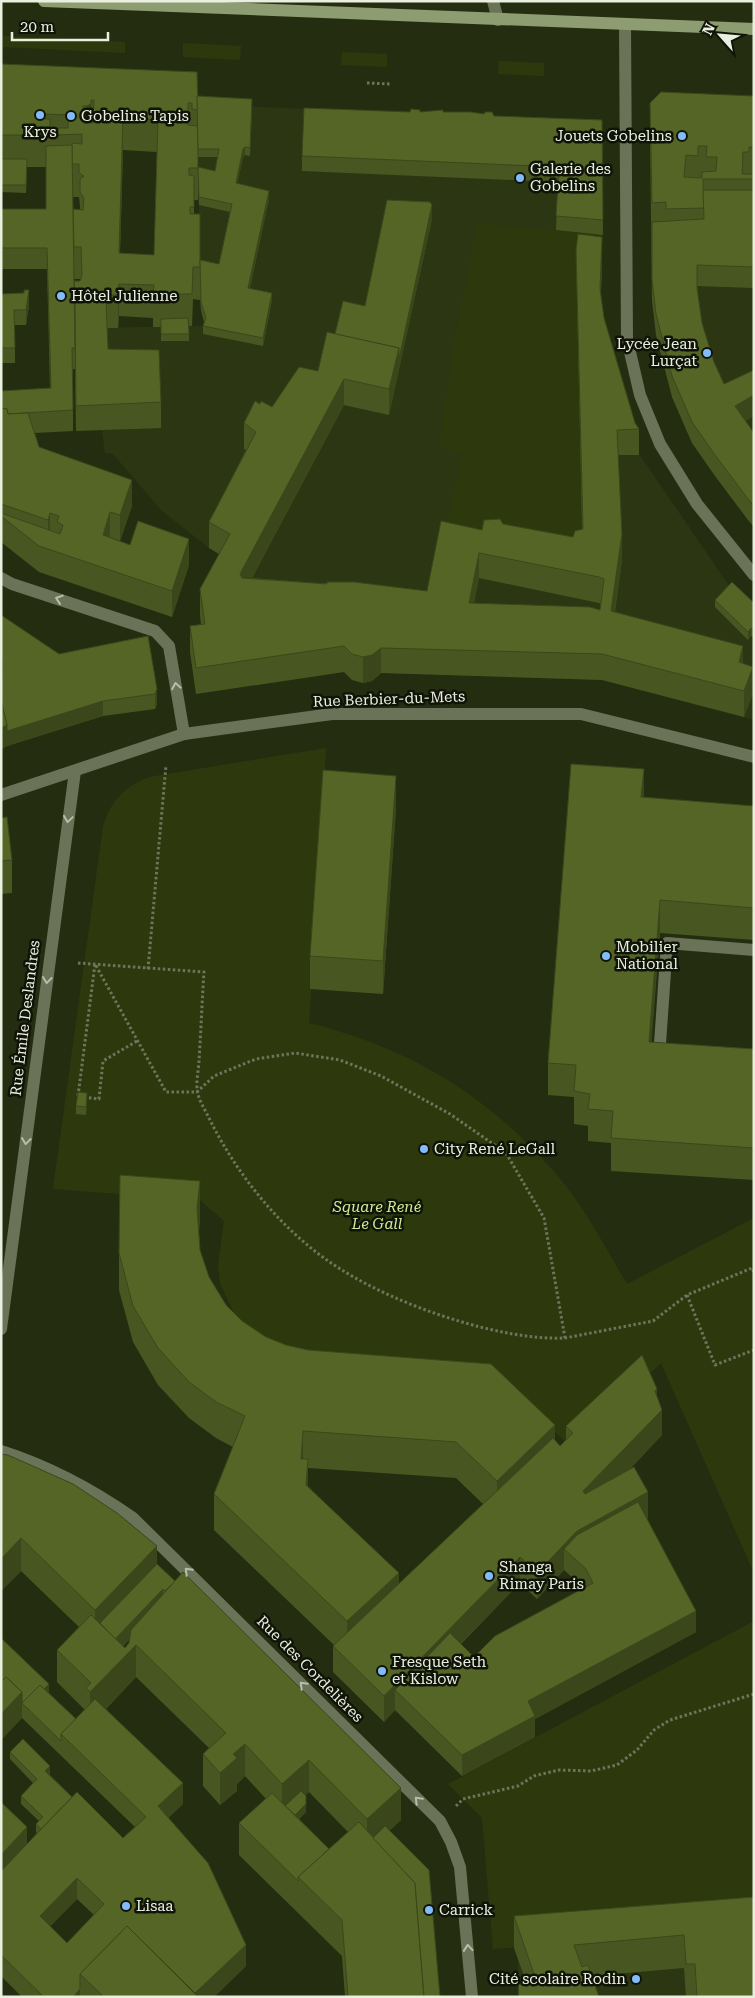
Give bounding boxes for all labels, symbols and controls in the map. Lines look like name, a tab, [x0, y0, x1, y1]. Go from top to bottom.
scale bar	[12, 10, 109, 42]
north arrow	[695, 10, 745, 60]
text: 20 m	[20, 18, 55, 36]
text: N	[699, 20, 718, 38]
place label: Gobelins Tapis	[81, 107, 189, 125]
marker: Krys	[34, 109, 46, 121]
marker: Gobelins Tapis	[65, 110, 77, 122]
place label: Krys	[23, 123, 57, 141]
place label: Jouets Gobelins	[555, 127, 672, 145]
marker: Jouets Gobelins	[676, 130, 688, 142]
place label: Galerie des Gobelins	[530, 160, 611, 195]
marker: Galerie des Gobelins	[514, 172, 526, 184]
place label: Hôtel Julienne	[71, 287, 177, 305]
marker: Hôtel Julienne	[55, 290, 67, 302]
place label: Lycée Jean Lurçat	[616, 335, 697, 370]
marker: Lycée Jean Lurçat	[701, 347, 713, 359]
one-way arrow	[56, 595, 64, 605]
one-way arrow	[171, 682, 181, 691]
street label: Rue Berbier-du-Mets	[313, 687, 465, 711]
one-way arrow	[63, 815, 74, 823]
place label: Mobilier National	[616, 938, 678, 973]
street label: Rue Émile Deslandres	[7, 939, 43, 1097]
marker: Mobilier National	[600, 950, 612, 962]
one-way arrow	[42, 976, 53, 984]
one-way arrow	[21, 1137, 32, 1145]
place label: City René LeGall	[434, 1140, 555, 1158]
marker: City René LeGall	[418, 1143, 430, 1155]
park label: Square René Le Gall	[332, 1198, 422, 1233]
place label: Shanga Rimay Paris	[499, 1558, 584, 1593]
one-way arrow	[184, 1567, 193, 1576]
marker: Shanga Rimay Paris	[483, 1570, 495, 1582]
street label: Rue des Cordelières	[253, 1612, 367, 1726]
place label: Fresque Seth et Kislow	[392, 1653, 486, 1688]
marker: Fresque Seth et Kislow	[376, 1665, 388, 1677]
one-way arrow	[300, 1682, 309, 1691]
one-way arrow	[415, 1796, 424, 1805]
place label: Lisaa	[136, 1897, 173, 1915]
marker: Lisaa	[120, 1900, 132, 1912]
place label: Carrick	[439, 1901, 493, 1919]
marker: Carrick	[423, 1904, 435, 1916]
one-way arrow	[463, 1944, 474, 1952]
place label: Cité scolaire Rodin	[489, 1970, 626, 1988]
marker: Cité scolaire Rodin	[630, 1973, 642, 1985]

